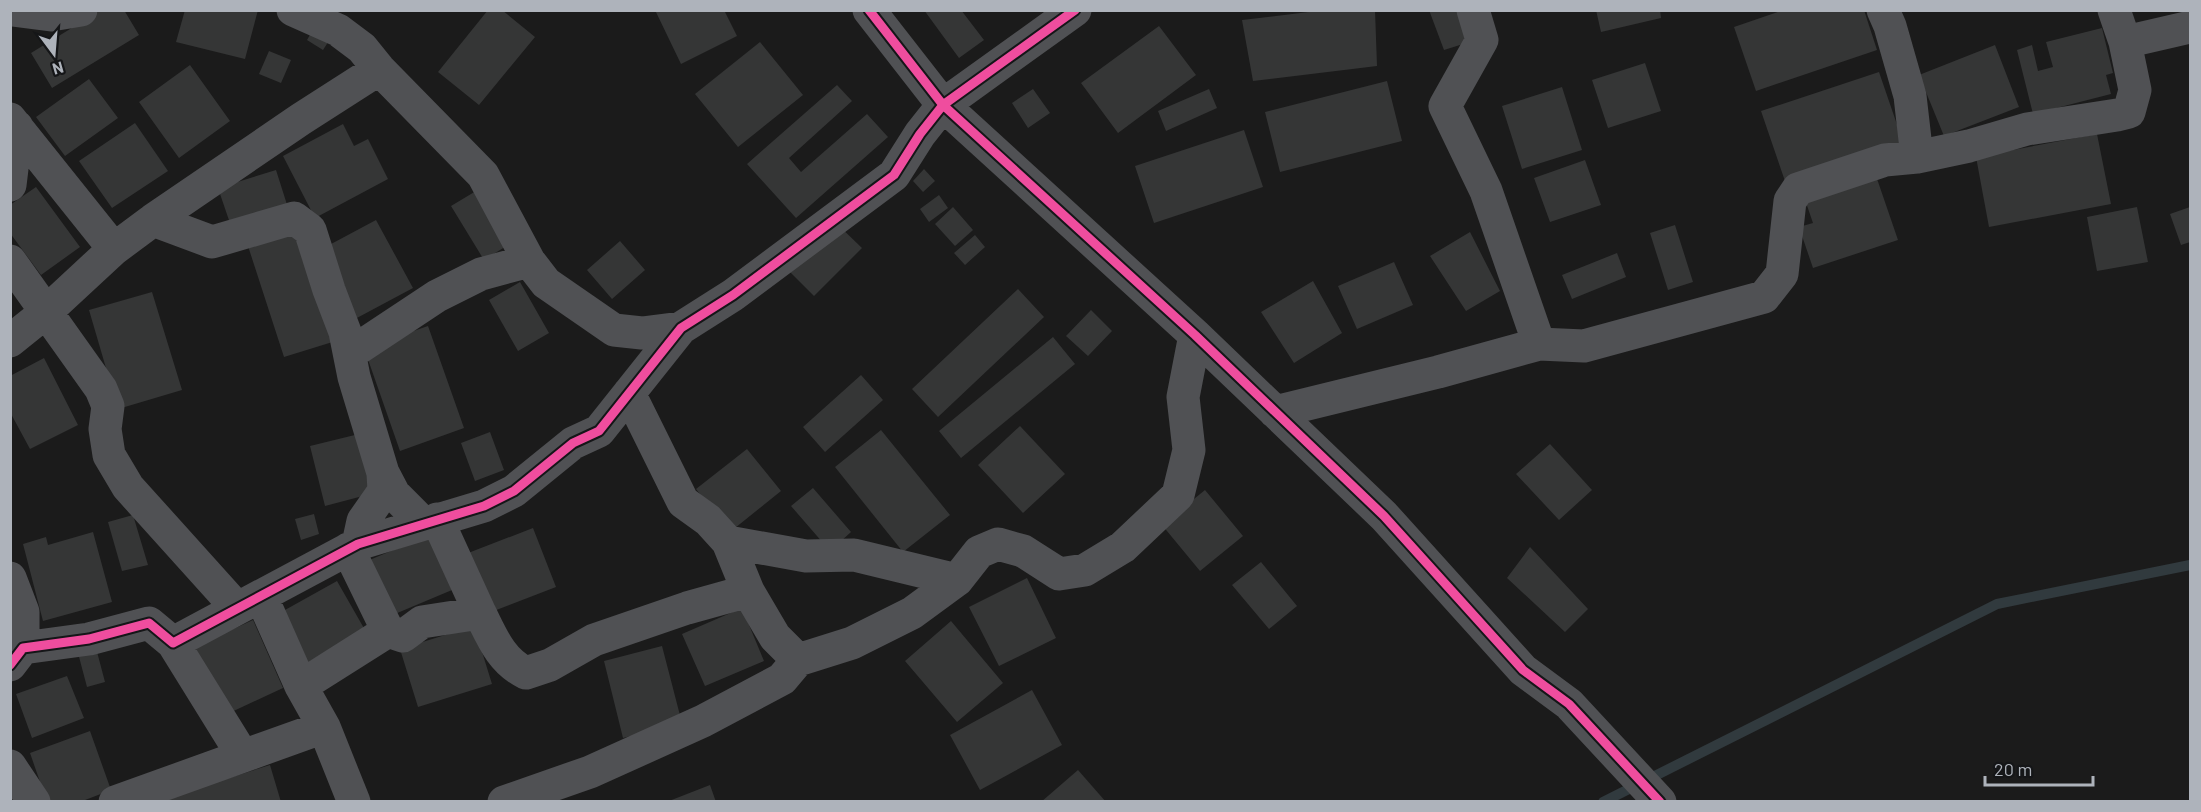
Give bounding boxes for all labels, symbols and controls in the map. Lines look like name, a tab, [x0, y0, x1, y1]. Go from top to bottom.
north arrow	[24, 24, 84, 84]
text: N	[51, 58, 66, 79]
scale bar	[1985, 749, 2093, 787]
text: 20 m	[1994, 758, 2032, 780]

